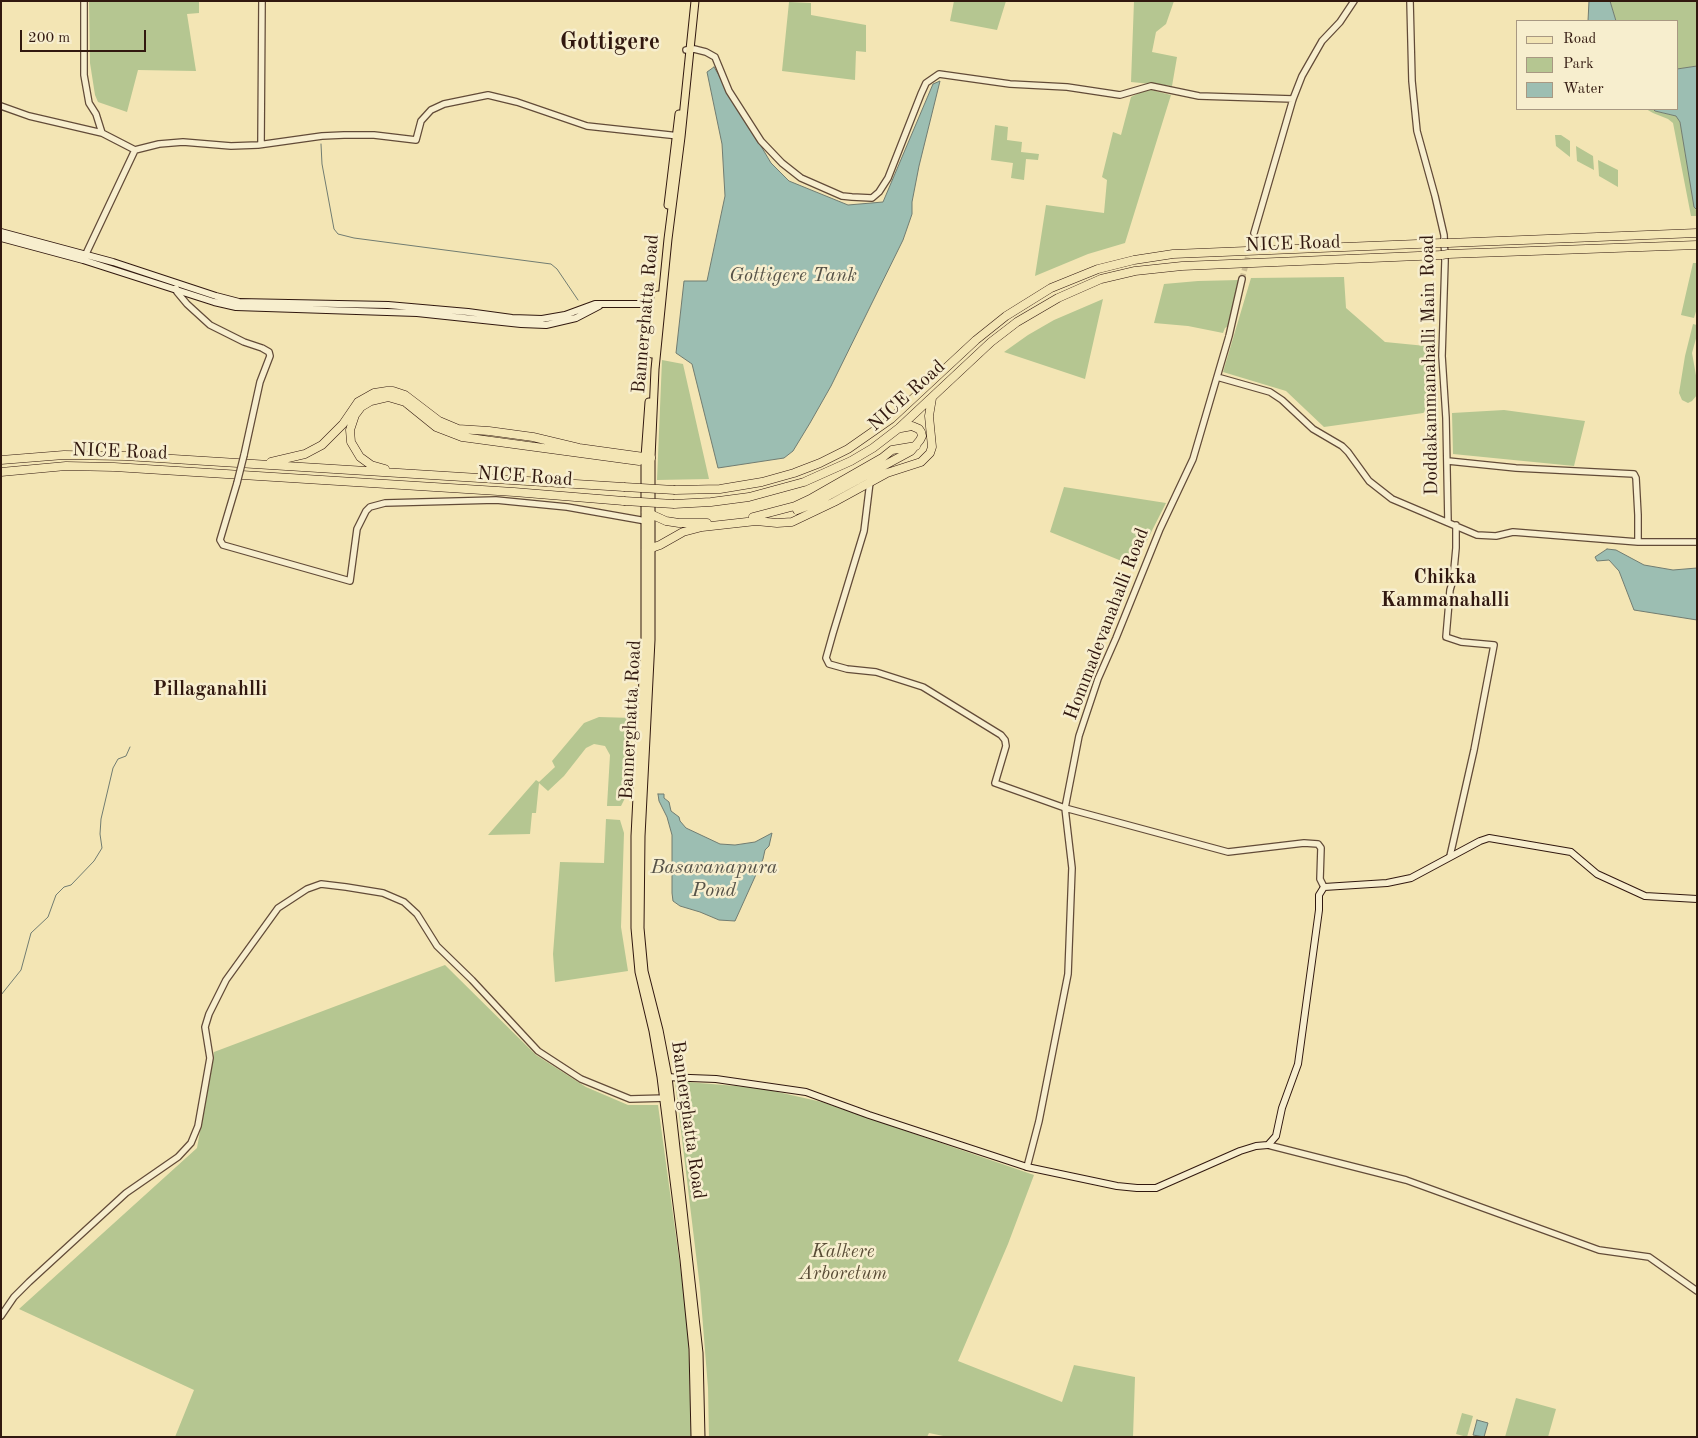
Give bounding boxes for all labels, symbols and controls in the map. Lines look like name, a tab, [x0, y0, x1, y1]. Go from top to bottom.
scale bar	[22, 20, 149, 52]
legend	[1516, 20, 1678, 110]
district label: Gottigere	[560, 29, 660, 57]
text: 200 m	[28, 31, 70, 46]
text: Road	[1563, 32, 1596, 47]
text: Park	[1563, 57, 1594, 72]
text: Water	[1563, 82, 1604, 97]
street label: NICE Road	[1245, 231, 1341, 257]
street label: Bannerghatta Road	[628, 233, 664, 395]
street label: Doddakammanahalli Main Road	[1416, 234, 1444, 496]
water label: Gottigere Tank	[729, 264, 857, 288]
street label: NICE Road	[864, 356, 950, 436]
street label: NICE Road	[72, 439, 168, 465]
street label: NICE Road	[477, 462, 573, 492]
street label: Hommadevanahalli Road	[1060, 525, 1154, 723]
district label: Chikka Kammanahalli	[1381, 566, 1509, 613]
street label: Bannerghatta Road	[615, 640, 647, 800]
district label: Pillaganahlli	[153, 678, 267, 702]
water label: Basavanapura Pond	[650, 856, 778, 903]
street label: Bannerghatta Road	[666, 1039, 710, 1201]
park label: Kalkere Arboretum	[799, 1241, 887, 1285]

